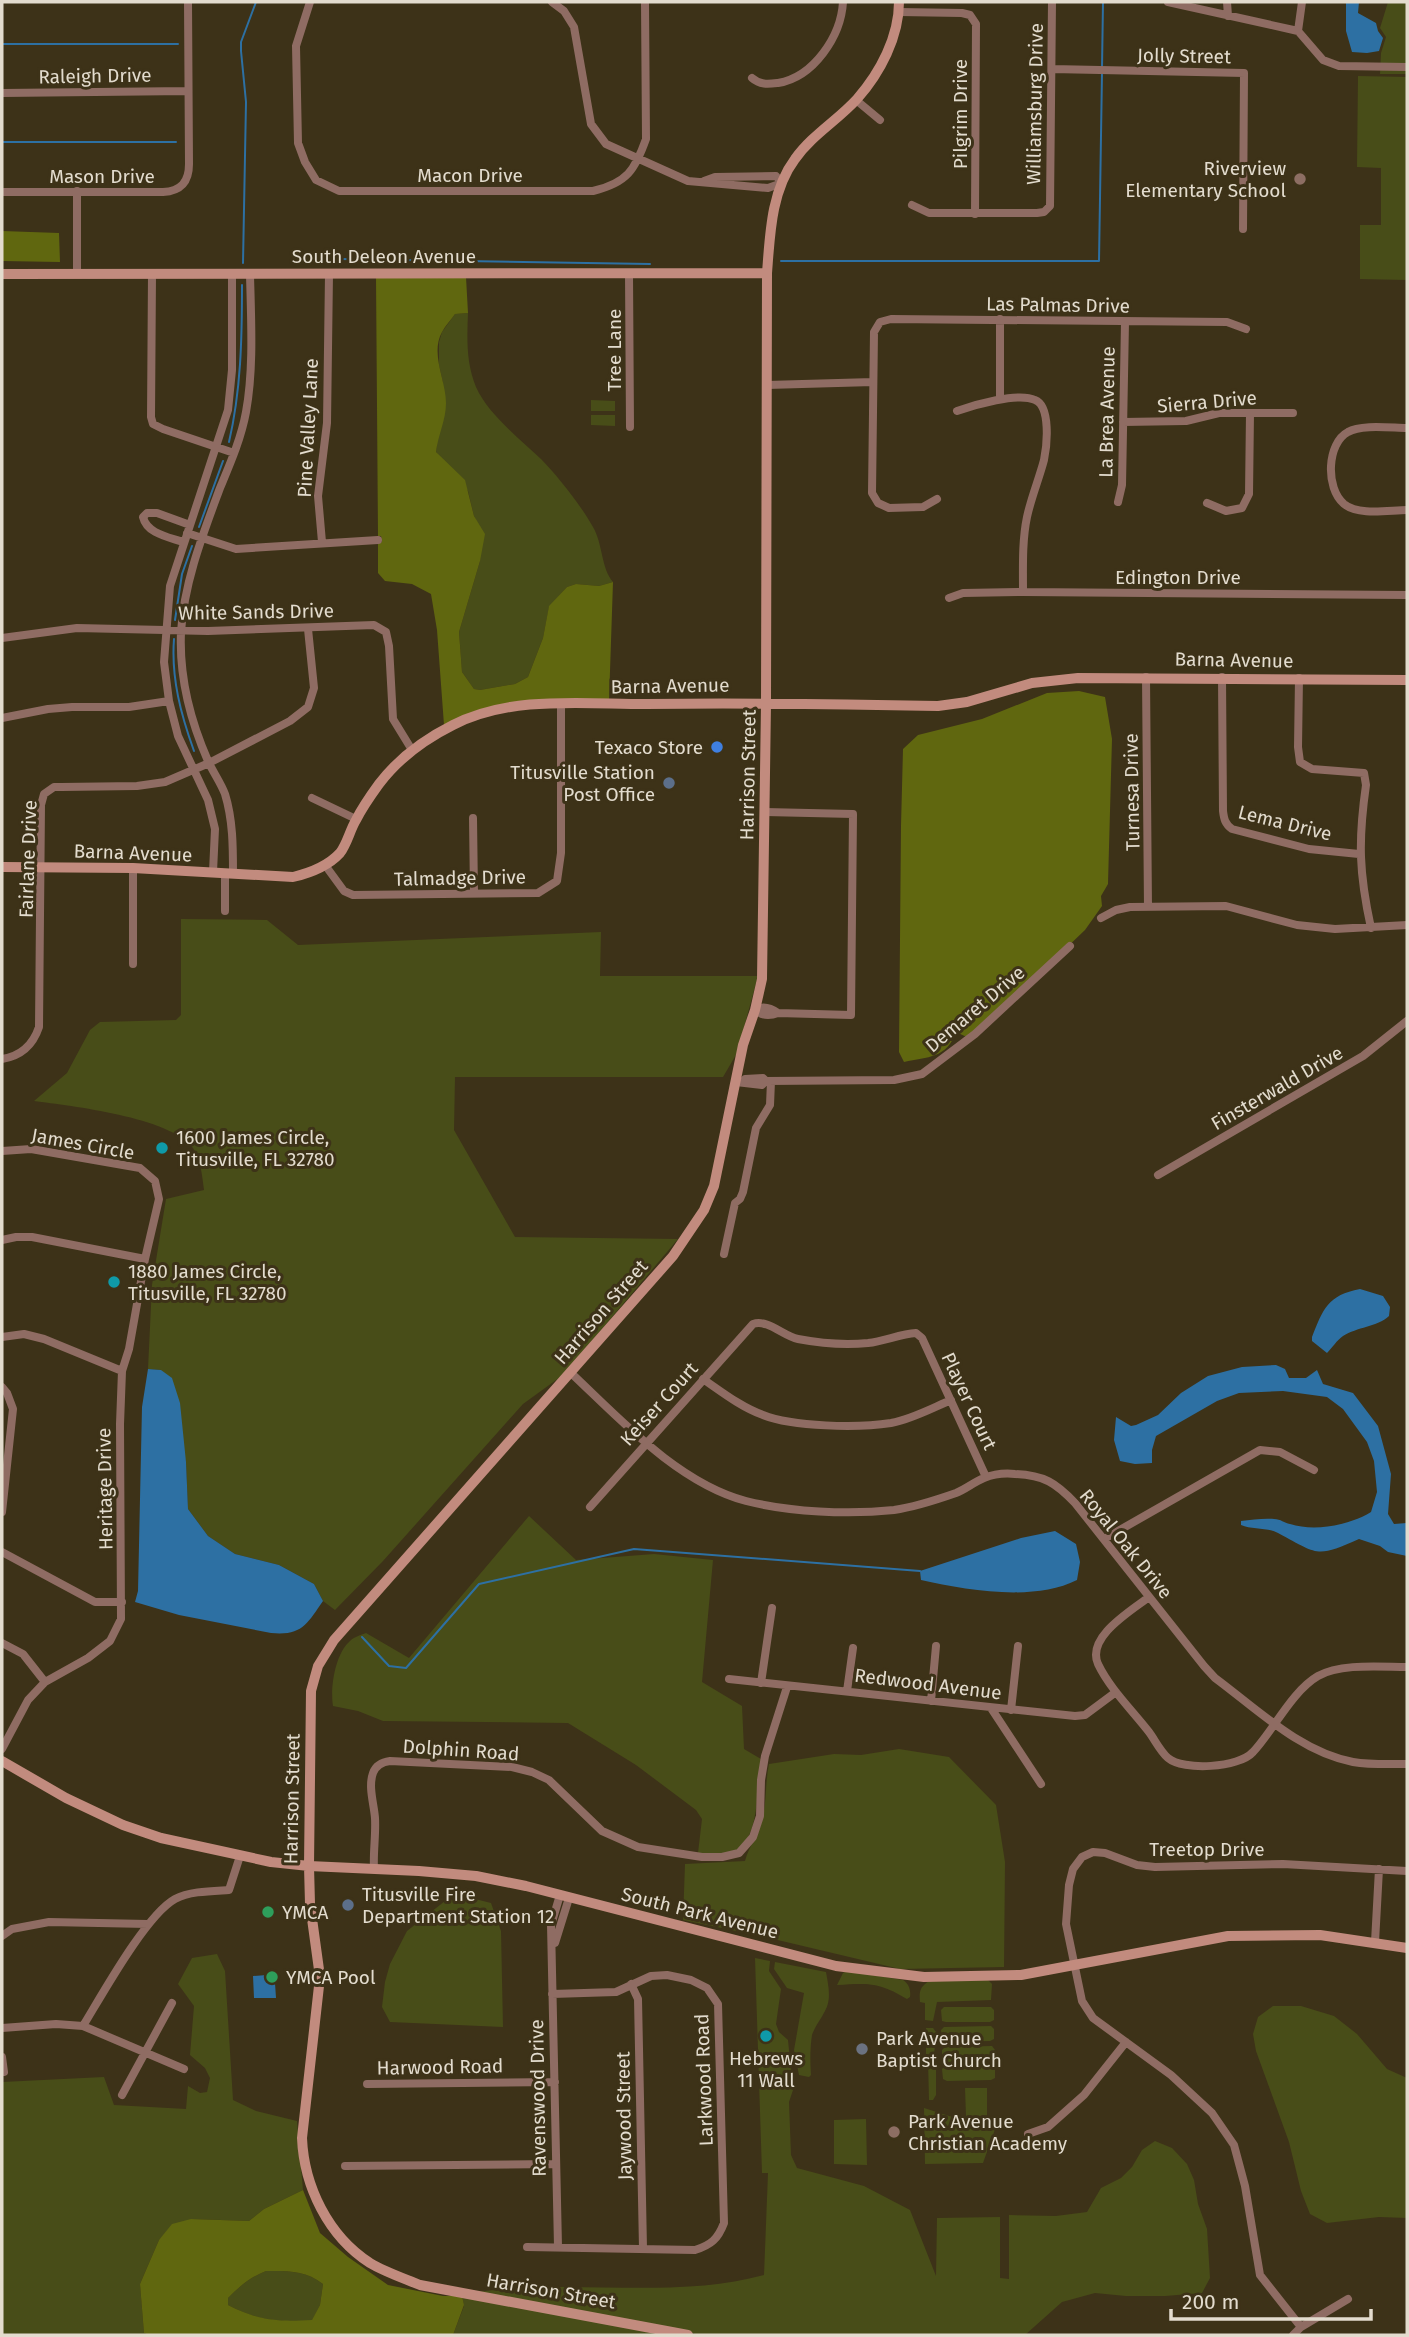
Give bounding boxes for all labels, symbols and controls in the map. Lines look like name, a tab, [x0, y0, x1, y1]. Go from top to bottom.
street label: Williamsburg Drive	[1022, 23, 1048, 185]
street label: Jolly Street	[1137, 44, 1231, 68]
street label: Pilgrim Drive	[949, 59, 972, 169]
street label: Raleigh Drive	[38, 64, 152, 88]
place label: Riverview Elementary School	[1125, 157, 1286, 202]
street label: Macon Drive	[417, 164, 523, 187]
street label: Mason Drive	[49, 165, 155, 188]
marker: Riverview Elementary School	[1292, 171, 1308, 187]
street label: South Deleon Avenue	[292, 245, 476, 268]
street label: Las Palmas Drive	[986, 292, 1130, 318]
street label: Tree Lane	[603, 309, 626, 391]
street label: La Brea Avenue	[1094, 346, 1120, 478]
street label: Pine Valley Lane	[293, 358, 323, 498]
street label: Sierra Drive	[1156, 386, 1258, 418]
street label: Edington Drive	[1115, 566, 1241, 589]
street label: White Sands Drive	[178, 599, 334, 625]
street label: Barna Avenue	[1174, 647, 1294, 673]
street label: Barna Avenue	[610, 673, 730, 699]
street label: Harrison Street	[735, 709, 761, 841]
street label: Turnesa Drive	[1119, 733, 1145, 851]
place label: Texaco Store	[595, 736, 703, 759]
marker: Texaco Store	[709, 739, 725, 755]
place label: Titusville Station Post Office	[510, 761, 655, 806]
marker: Titusville Station Post Office	[661, 775, 677, 791]
street label: Fairlane Drive	[14, 800, 42, 918]
street label: Lema Drive	[1236, 800, 1334, 846]
street label: Barna Avenue	[73, 839, 193, 867]
street label: Talmadge Drive	[394, 865, 526, 891]
street label: Demaret Drive	[921, 961, 1029, 1057]
street label: Finsterwald Drive	[1207, 1041, 1347, 1135]
street label: James Circle	[30, 1124, 136, 1164]
place label: 1600 James Circle, Titusville, FL 32780	[176, 1126, 335, 1171]
marker: 1600 James Circle, Titusville, FL 32780	[154, 1140, 170, 1156]
street label: Harrison Street	[549, 1255, 653, 1369]
place label: 1880 James Circle, Titusville, FL 32780	[128, 1260, 287, 1305]
marker: 1880 James Circle, Titusville, FL 32780	[106, 1274, 122, 1290]
street label: Player Court	[936, 1349, 1002, 1454]
street label: Keiser Court	[615, 1357, 703, 1451]
street label: Heritage Drive	[92, 1428, 118, 1550]
street label: Royal Oak Drive	[1075, 1484, 1177, 1604]
street label: Redwood Avenue	[853, 1664, 1003, 1704]
street label: Harrison Street	[279, 1733, 305, 1865]
street label: Dolphin Road	[402, 1734, 520, 1766]
street label: Treetop Drive	[1149, 1838, 1265, 1861]
street label: South Park Avenue	[619, 1882, 781, 1944]
place label: Titusville Fire Department Station 12	[362, 1883, 554, 1928]
marker: Titusville Fire Department Station 12	[340, 1897, 356, 1913]
place label: YMCA	[282, 1901, 328, 1924]
marker: YMCA	[260, 1904, 276, 1920]
place label: YMCA Pool	[286, 1966, 376, 1989]
marker: YMCA Pool	[264, 1969, 280, 1985]
street label: Larkwood Road	[690, 2013, 718, 2147]
street label: Ravenswood Drive	[525, 2019, 551, 2177]
place label: Park Avenue Baptist Church	[876, 2027, 1002, 2072]
marker: Hebrews 11 Wall	[758, 2028, 774, 2044]
marker: Park Avenue Baptist Church	[854, 2041, 870, 2057]
place label: Hebrews 11 Wall	[729, 2047, 803, 2092]
street label: Jaywood Street	[611, 2051, 637, 2181]
street label: Harwood Road	[376, 2054, 504, 2080]
place label: Park Avenue Christian Academy	[908, 2110, 1068, 2155]
marker: Park Avenue Christian Academy	[886, 2124, 902, 2140]
street label: Harrison Street	[485, 2268, 618, 2314]
scale bar	[1171, 2278, 1370, 2322]
text: 200 m	[1182, 2289, 1239, 2315]

